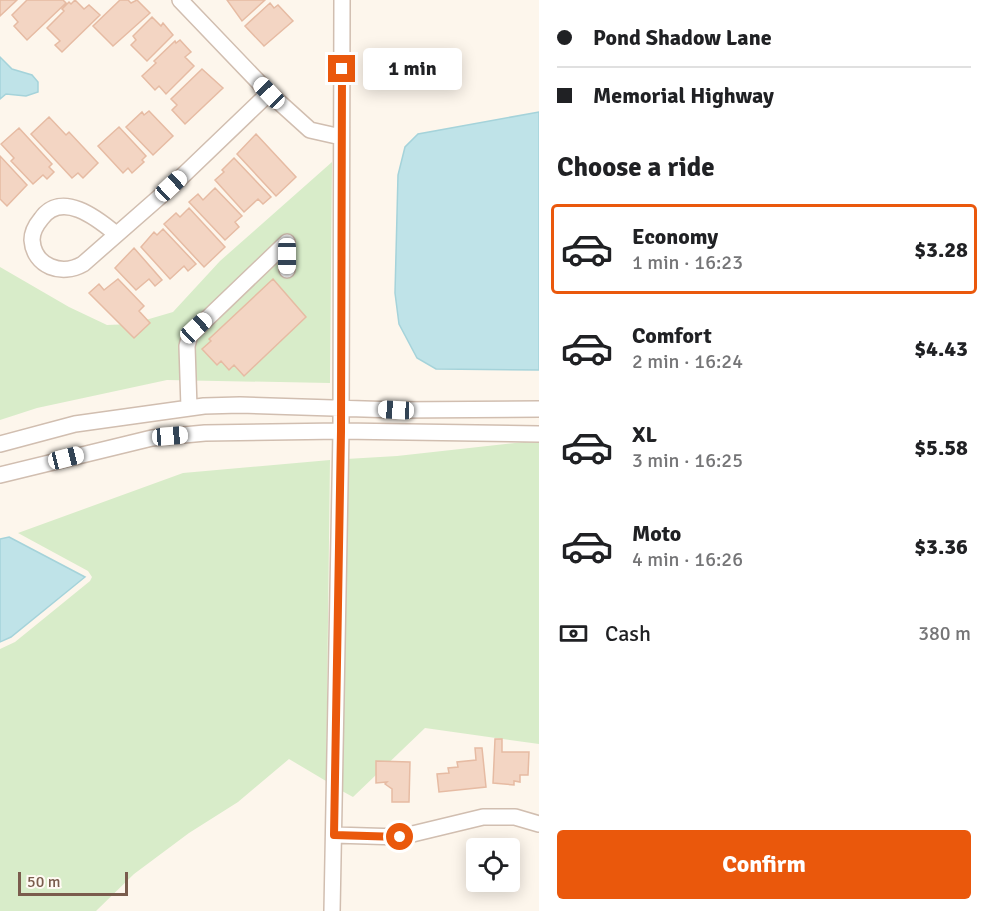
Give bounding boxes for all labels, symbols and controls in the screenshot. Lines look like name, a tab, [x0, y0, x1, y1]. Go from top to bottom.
text: Pond Shadow Lane	[593, 24, 772, 51]
callout: 1 min	[363, 48, 462, 90]
route end	[328, 55, 355, 82]
text: 1 min	[388, 56, 437, 81]
car	[250, 74, 288, 112]
text: Memorial Highway	[593, 82, 774, 109]
text: Choose a ride	[557, 151, 715, 184]
car	[152, 167, 190, 205]
icon: car	[560, 222, 614, 276]
text: Economy	[632, 223, 718, 250]
text: $3.28	[914, 236, 968, 263]
car	[278, 238, 296, 274]
text: 1 min · 16:23	[632, 250, 743, 275]
car	[177, 309, 215, 347]
icon: car	[560, 321, 614, 375]
text: Comfort	[632, 322, 712, 349]
text: $4.43	[914, 335, 968, 362]
text: 2 min · 16:24	[632, 349, 743, 374]
car	[378, 400, 414, 420]
icon: car	[560, 420, 614, 474]
text: XL	[632, 421, 657, 448]
car	[151, 425, 189, 447]
text: $5.58	[914, 434, 968, 461]
car	[46, 445, 86, 471]
text: 3 min · 16:25	[632, 448, 743, 473]
icon: car	[560, 519, 614, 573]
text: Moto	[632, 520, 681, 547]
text: $3.36	[914, 533, 968, 560]
text: 4 min · 16:26	[632, 547, 743, 572]
icon: cash	[557, 617, 590, 650]
text: Cash	[605, 620, 651, 647]
text: 380 m	[918, 621, 971, 646]
route start	[386, 823, 413, 850]
button: Confirm	[557, 830, 971, 899]
map controls	[466, 838, 520, 892]
button: locate	[466, 838, 520, 892]
scale bar	[18, 869, 128, 896]
text: 50 m	[27, 872, 61, 892]

